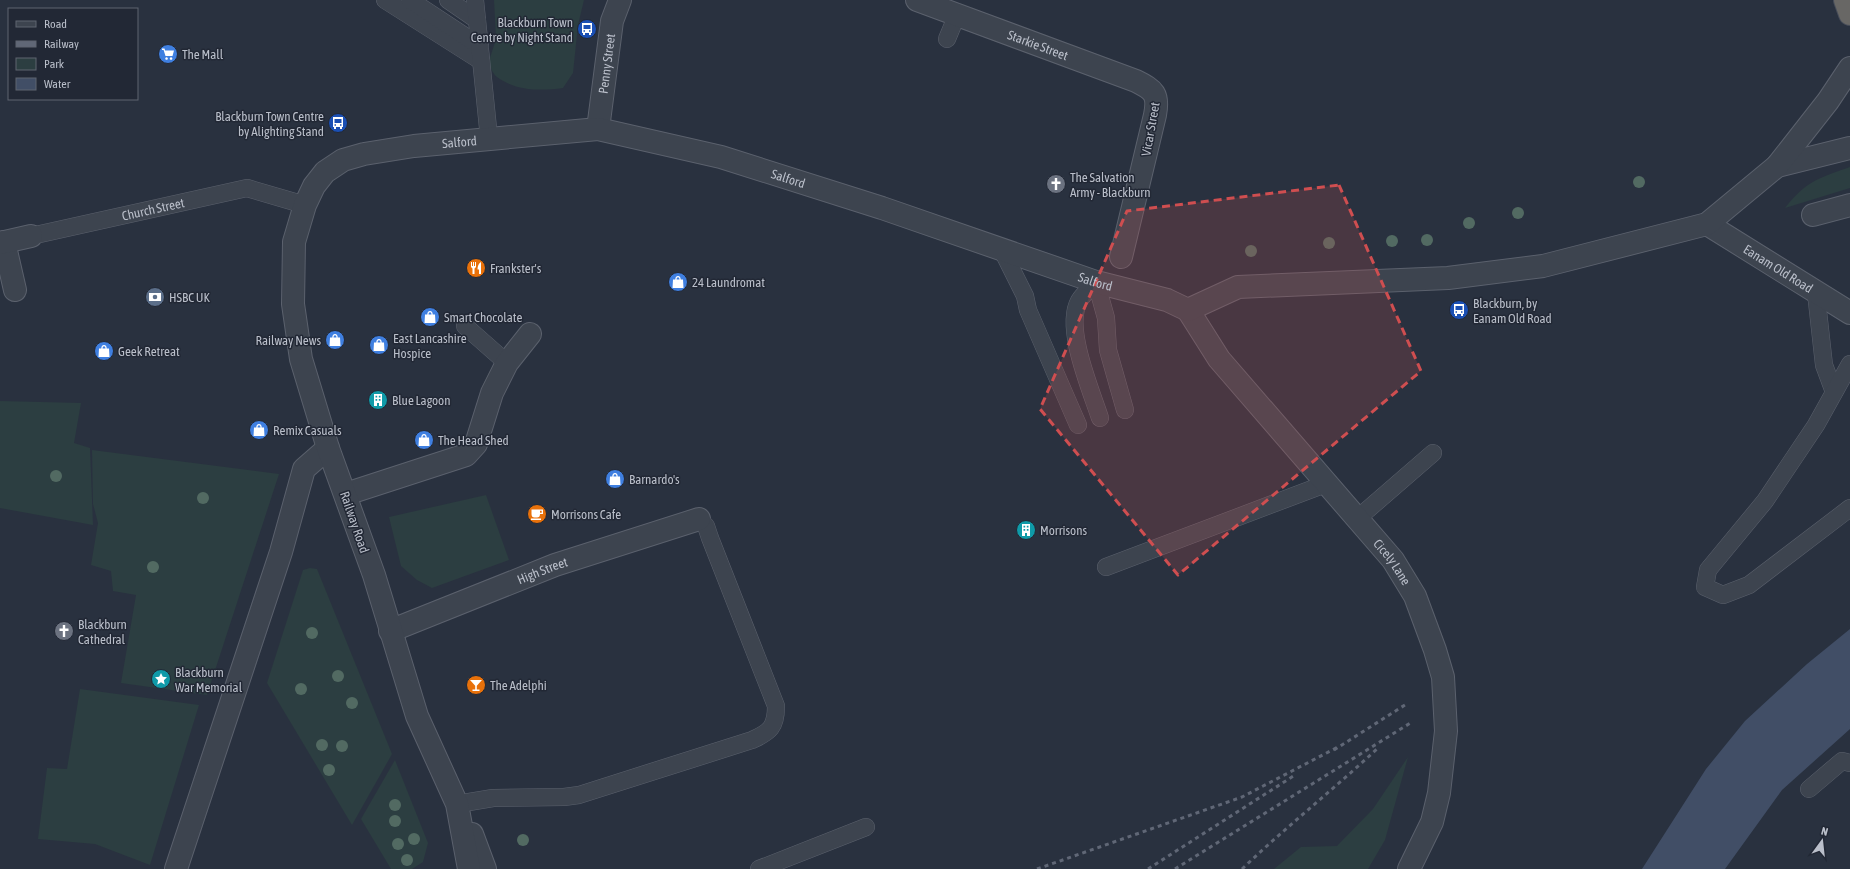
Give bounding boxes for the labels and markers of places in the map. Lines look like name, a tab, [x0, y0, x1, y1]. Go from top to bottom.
place label: Blackburn Town Centre by Night Stand	[471, 15, 573, 45]
bus stop icon: Blackburn Town Centre by Night Stand	[576, 18, 598, 40]
supermarket icon: The Mall	[157, 43, 179, 65]
place label: The Mall	[182, 47, 224, 62]
place label: Blackburn Town Centre by Alighting Stand	[215, 109, 324, 139]
bus stop icon: Blackburn Town Centre by Alighting Stand	[327, 112, 349, 134]
place label: The Salvation Army - Blackburn	[1070, 170, 1151, 200]
church icon: The Salvation Army - Blackburn	[1045, 173, 1067, 195]
restaurant icon: Frankster's	[465, 257, 487, 279]
place label: Frankster's	[490, 261, 542, 276]
shop icon: 24 Laundromat	[667, 271, 689, 293]
place label: 24 Laundromat	[692, 275, 765, 290]
bank icon: HSBC UK	[144, 286, 166, 308]
place label: HSBC UK	[169, 290, 210, 305]
place label: Blackburn, by Eanam Old Road	[1473, 296, 1552, 326]
bus stop icon: Blackburn, by Eanam Old Road	[1448, 299, 1470, 321]
shop icon: Smart Chocolate	[419, 306, 441, 328]
place label: Smart Chocolate	[444, 310, 522, 325]
shop icon: Railway News	[324, 329, 346, 351]
place label: East Lancashire Hospice	[393, 331, 467, 361]
place label: Railway News	[256, 333, 321, 348]
shop icon: East Lancashire Hospice	[368, 334, 390, 356]
shop icon: Geek Retreat	[93, 340, 115, 362]
place label: Geek Retreat	[118, 344, 180, 359]
building icon: Blue Lagoon	[367, 389, 389, 411]
place label: Blue Lagoon	[392, 393, 451, 408]
shop icon: Remix Casuals	[248, 419, 270, 441]
place label: Remix Casuals	[273, 423, 342, 438]
shop icon: The Head Shed	[413, 429, 435, 451]
place label: The Head Shed	[438, 433, 509, 448]
shop icon: Barnardo's	[604, 468, 626, 490]
place label: Barnardo's	[629, 472, 680, 487]
cafe icon: Morrisons Cafe	[526, 503, 548, 525]
place label: Morrisons Cafe	[551, 507, 621, 522]
building icon: Morrisons	[1015, 519, 1037, 541]
place label: Morrisons	[1040, 523, 1087, 538]
place label: Blackburn Cathedral	[78, 617, 127, 647]
church icon: Blackburn Cathedral	[53, 620, 75, 642]
place label: Blackburn War Memorial	[175, 665, 243, 695]
place icon: Blackburn War Memorial	[150, 668, 172, 690]
bar icon: The Adelphi	[465, 674, 487, 696]
place label: The Adelphi	[490, 678, 547, 693]

